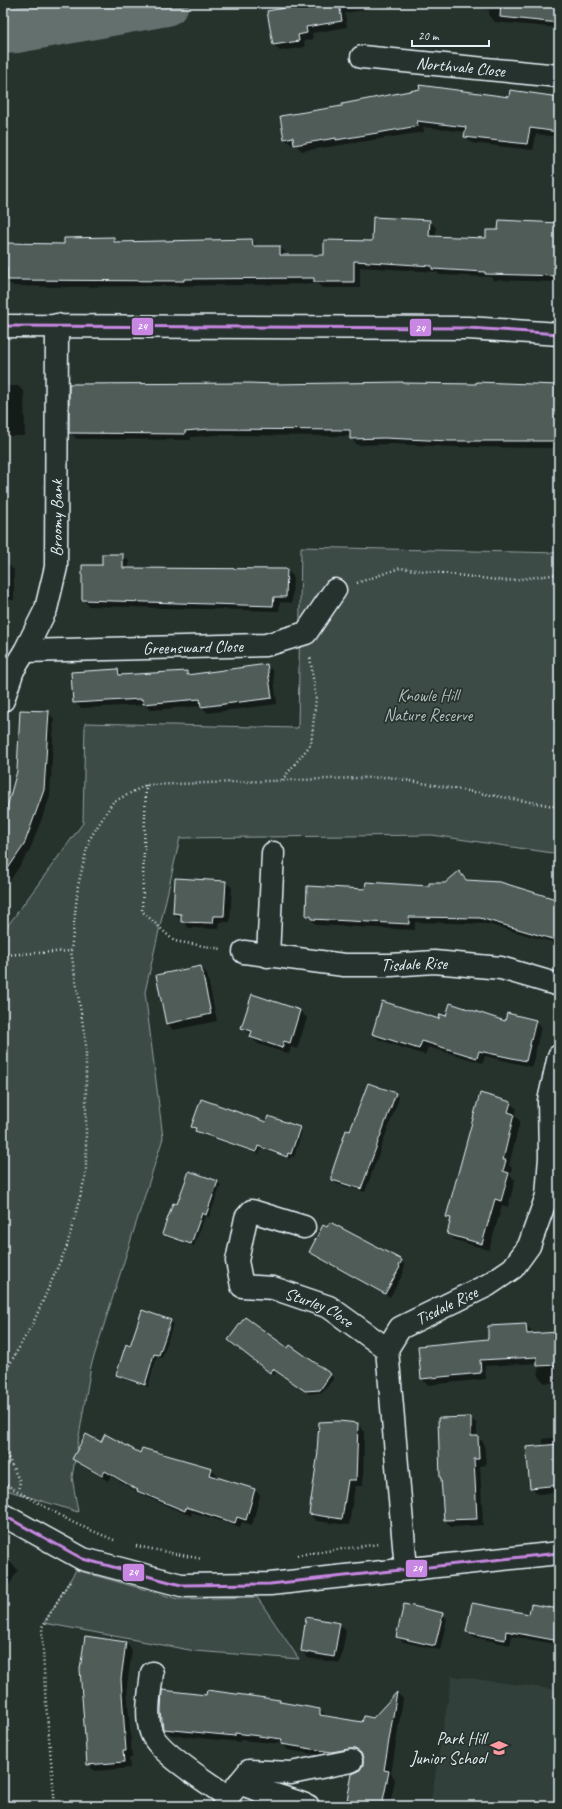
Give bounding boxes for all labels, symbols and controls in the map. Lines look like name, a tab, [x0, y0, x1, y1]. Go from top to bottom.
scale bar	[412, 22, 489, 48]
text: 20 m	[418, 28, 440, 44]
street label: Northvale Close	[415, 52, 507, 82]
line badge: 24	[131, 317, 154, 336]
line badge: 24	[409, 318, 432, 337]
text: 24	[137, 319, 149, 333]
text: 24	[415, 321, 427, 335]
street label: Broomy Bank	[46, 478, 67, 557]
street label: Greensward Close	[143, 636, 245, 659]
park label: Knowle Hill Nature Reserve	[384, 685, 474, 726]
street label: Tisdale Rise	[381, 952, 450, 976]
street label: Tisdale Rise	[412, 1281, 482, 1330]
street label: Sturley Close	[282, 1283, 358, 1333]
line badge: 24	[405, 1559, 428, 1578]
text: 24	[412, 1561, 424, 1575]
line badge: 24	[122, 1563, 145, 1582]
text: 24	[128, 1565, 140, 1579]
place label: Park Hill Junior School	[409, 1728, 489, 1769]
school or university icon: Park Hill Junior School	[489, 1738, 509, 1758]

